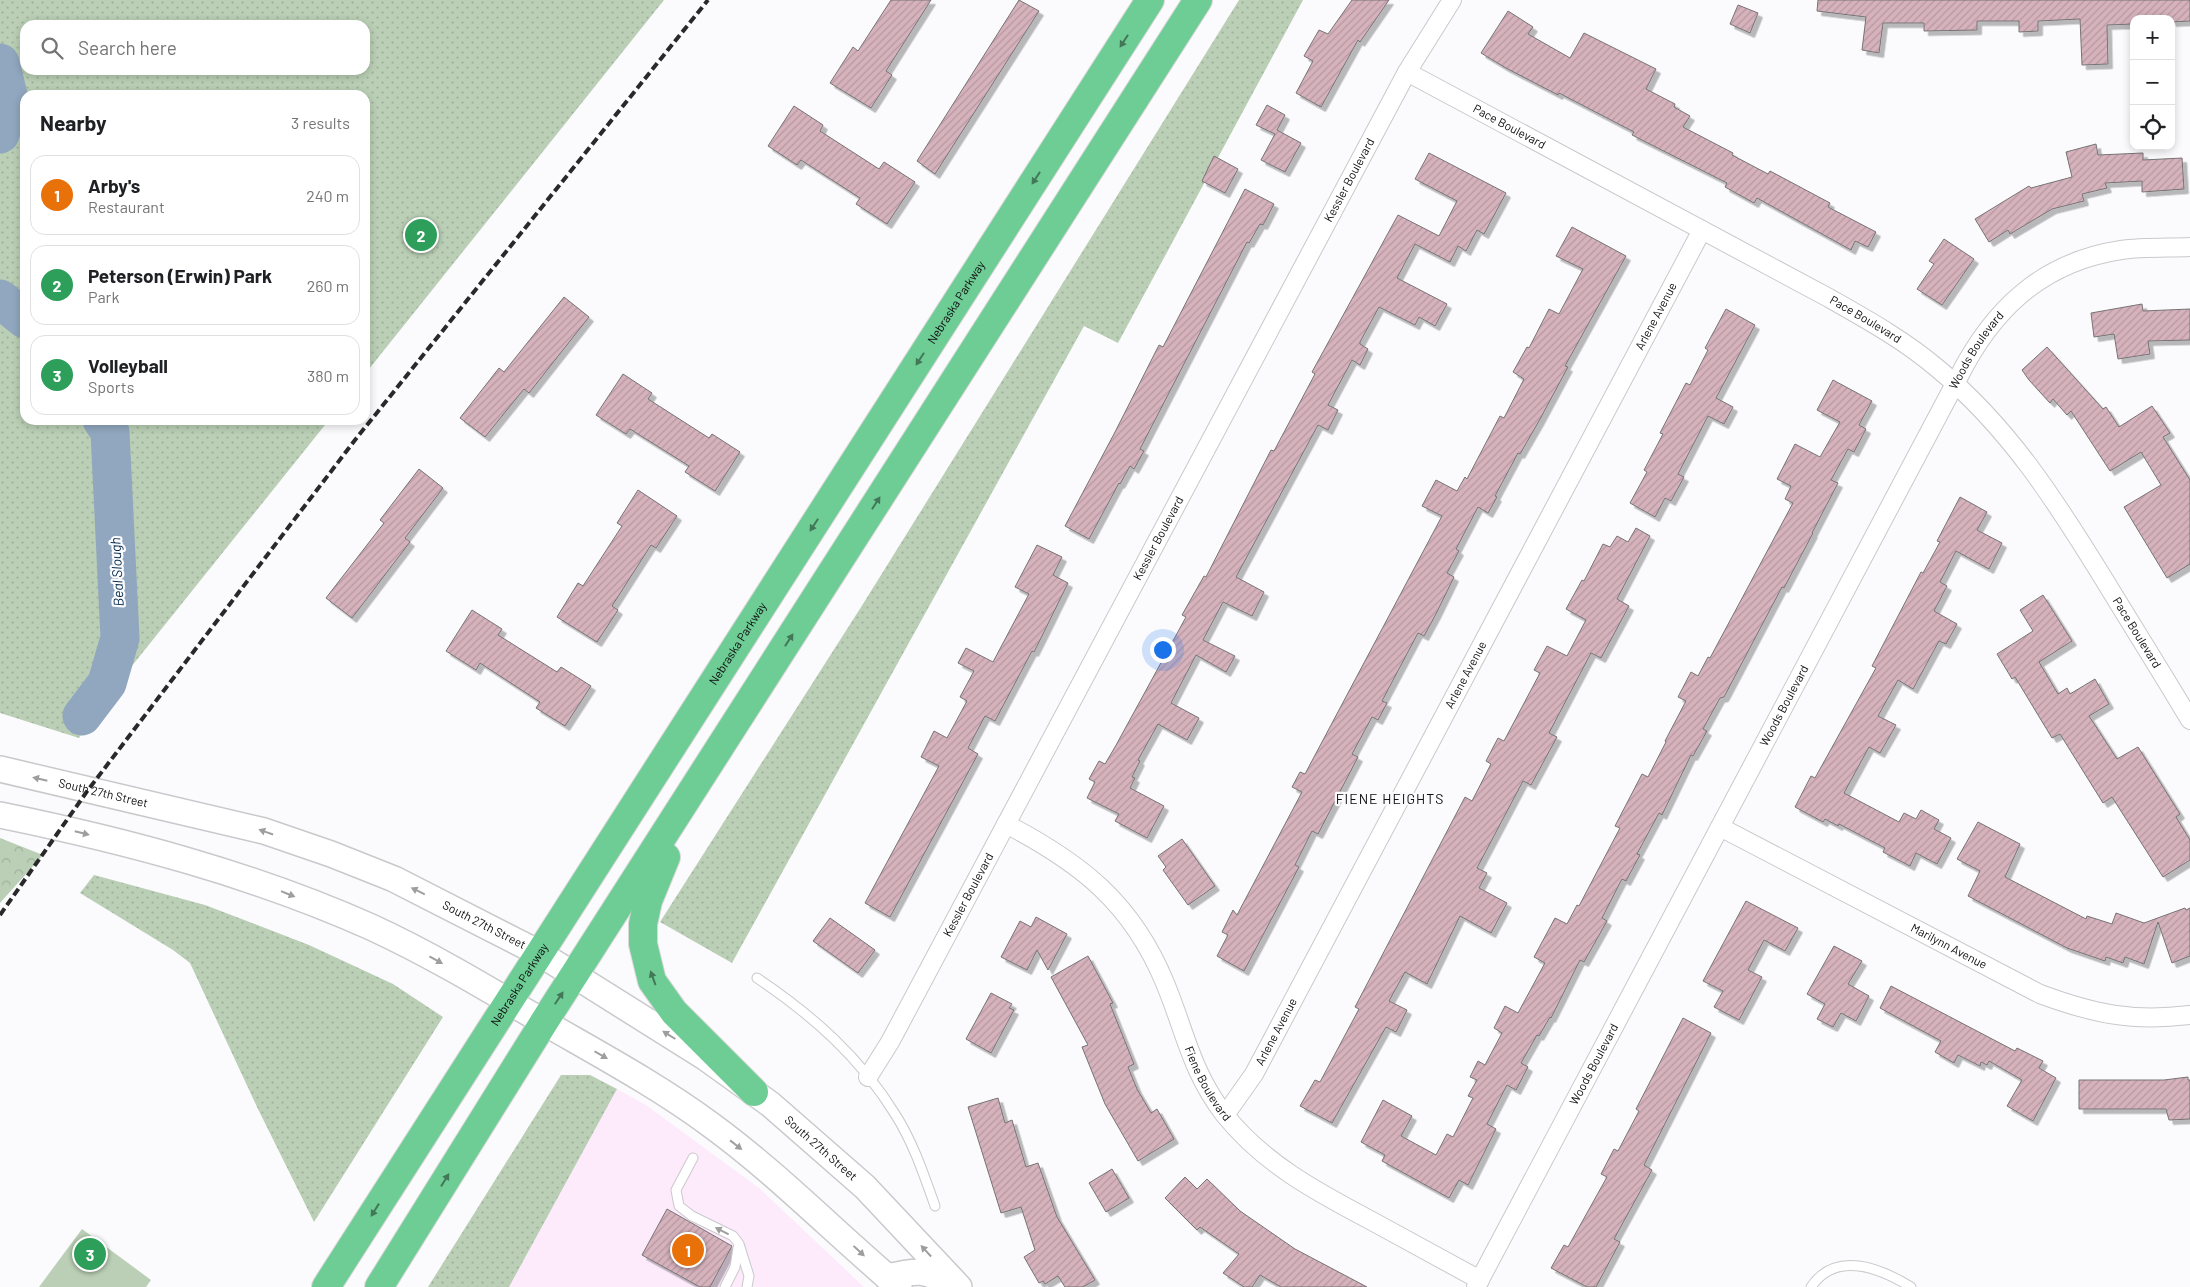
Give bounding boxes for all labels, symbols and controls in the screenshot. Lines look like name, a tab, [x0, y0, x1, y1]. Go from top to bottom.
map controls	[2130, 15, 2175, 150]
button: +	[2130, 15, 2175, 60]
search box	[20, 20, 370, 75]
icon: search	[38, 34, 66, 62]
one-way arrow	[1119, 34, 1129, 48]
text: Search here	[78, 36, 177, 59]
button: −	[2130, 60, 2175, 105]
street label: Pace Boulevard	[1471, 101, 1548, 151]
button: locate	[2130, 105, 2175, 150]
text: Nearby	[40, 110, 106, 135]
text: 3 results	[291, 113, 350, 132]
street label: Kessler Boulevard	[1320, 135, 1377, 224]
one-way arrow	[1032, 171, 1041, 184]
text: Arby's	[88, 174, 140, 197]
text: 1	[54, 186, 60, 205]
text: 240 m	[306, 186, 349, 205]
text: Restaurant	[88, 197, 165, 216]
pin: 2	[405, 216, 437, 254]
street label: Nebraska Parkway	[924, 258, 987, 346]
text: Peterson (Erwin) Park	[88, 264, 272, 287]
text: 2	[53, 276, 61, 295]
text: 260 m	[307, 276, 349, 295]
street label: Arlene Avenue	[1632, 280, 1679, 352]
text: Park	[88, 287, 119, 306]
street label: Pace Boulevard	[1828, 292, 1904, 345]
street label: Woods Boulevard	[1945, 308, 2006, 391]
one-way arrow	[915, 352, 925, 365]
text: Volleyball	[88, 354, 168, 377]
text: 3	[53, 366, 61, 385]
text: 380 m	[307, 366, 349, 385]
text: Sports	[88, 377, 134, 396]
street label: Kessler Boulevard	[1130, 494, 1186, 582]
one-way arrow	[871, 496, 881, 510]
one-way arrow	[809, 518, 818, 532]
water label: Beal Slough	[106, 537, 127, 607]
street label: Pace Boulevard	[2111, 594, 2165, 670]
street label: Nebraska Parkway	[705, 599, 769, 687]
one-way arrow	[784, 633, 793, 647]
your location	[1150, 637, 1176, 663]
street label: Arlene Avenue	[1441, 638, 1489, 711]
street label: Woods Boulevard	[1756, 662, 1811, 748]
one-way arrow	[33, 775, 48, 783]
street label: South 27th Street	[57, 775, 150, 810]
district label: FIENE HEIGHTS	[1336, 790, 1444, 807]
one-way arrow	[259, 828, 274, 836]
one-way arrow	[74, 829, 89, 837]
street label: Kessler Boulevard	[939, 850, 996, 939]
one-way arrow	[411, 887, 425, 895]
one-way arrow	[281, 890, 295, 898]
street label: South 27th Street	[441, 897, 528, 951]
street label: Marilynn Avenue	[1909, 920, 1990, 971]
street label: Nebraska Parkway	[487, 940, 551, 1028]
one-way arrow	[429, 955, 443, 964]
one-way arrow	[649, 970, 657, 985]
one-way arrow	[555, 991, 564, 1005]
street label: Arlene Avenue	[1252, 995, 1299, 1067]
street label: Woods Boulevard	[1566, 1021, 1620, 1107]
one-way arrow	[662, 1030, 675, 1039]
street label: Fiene Boulevard	[1183, 1044, 1235, 1123]
one-way arrow	[594, 1051, 608, 1059]
street label: South 27th Street	[782, 1112, 860, 1183]
one-way arrow	[729, 1139, 742, 1150]
one-way arrow	[441, 1174, 450, 1187]
one-way arrow	[370, 1204, 380, 1217]
one-way arrow	[715, 1227, 730, 1235]
pin: 1	[672, 1231, 704, 1269]
pin: 3	[74, 1235, 106, 1273]
one-way arrow	[852, 1245, 864, 1257]
one-way arrow	[920, 1246, 932, 1258]

